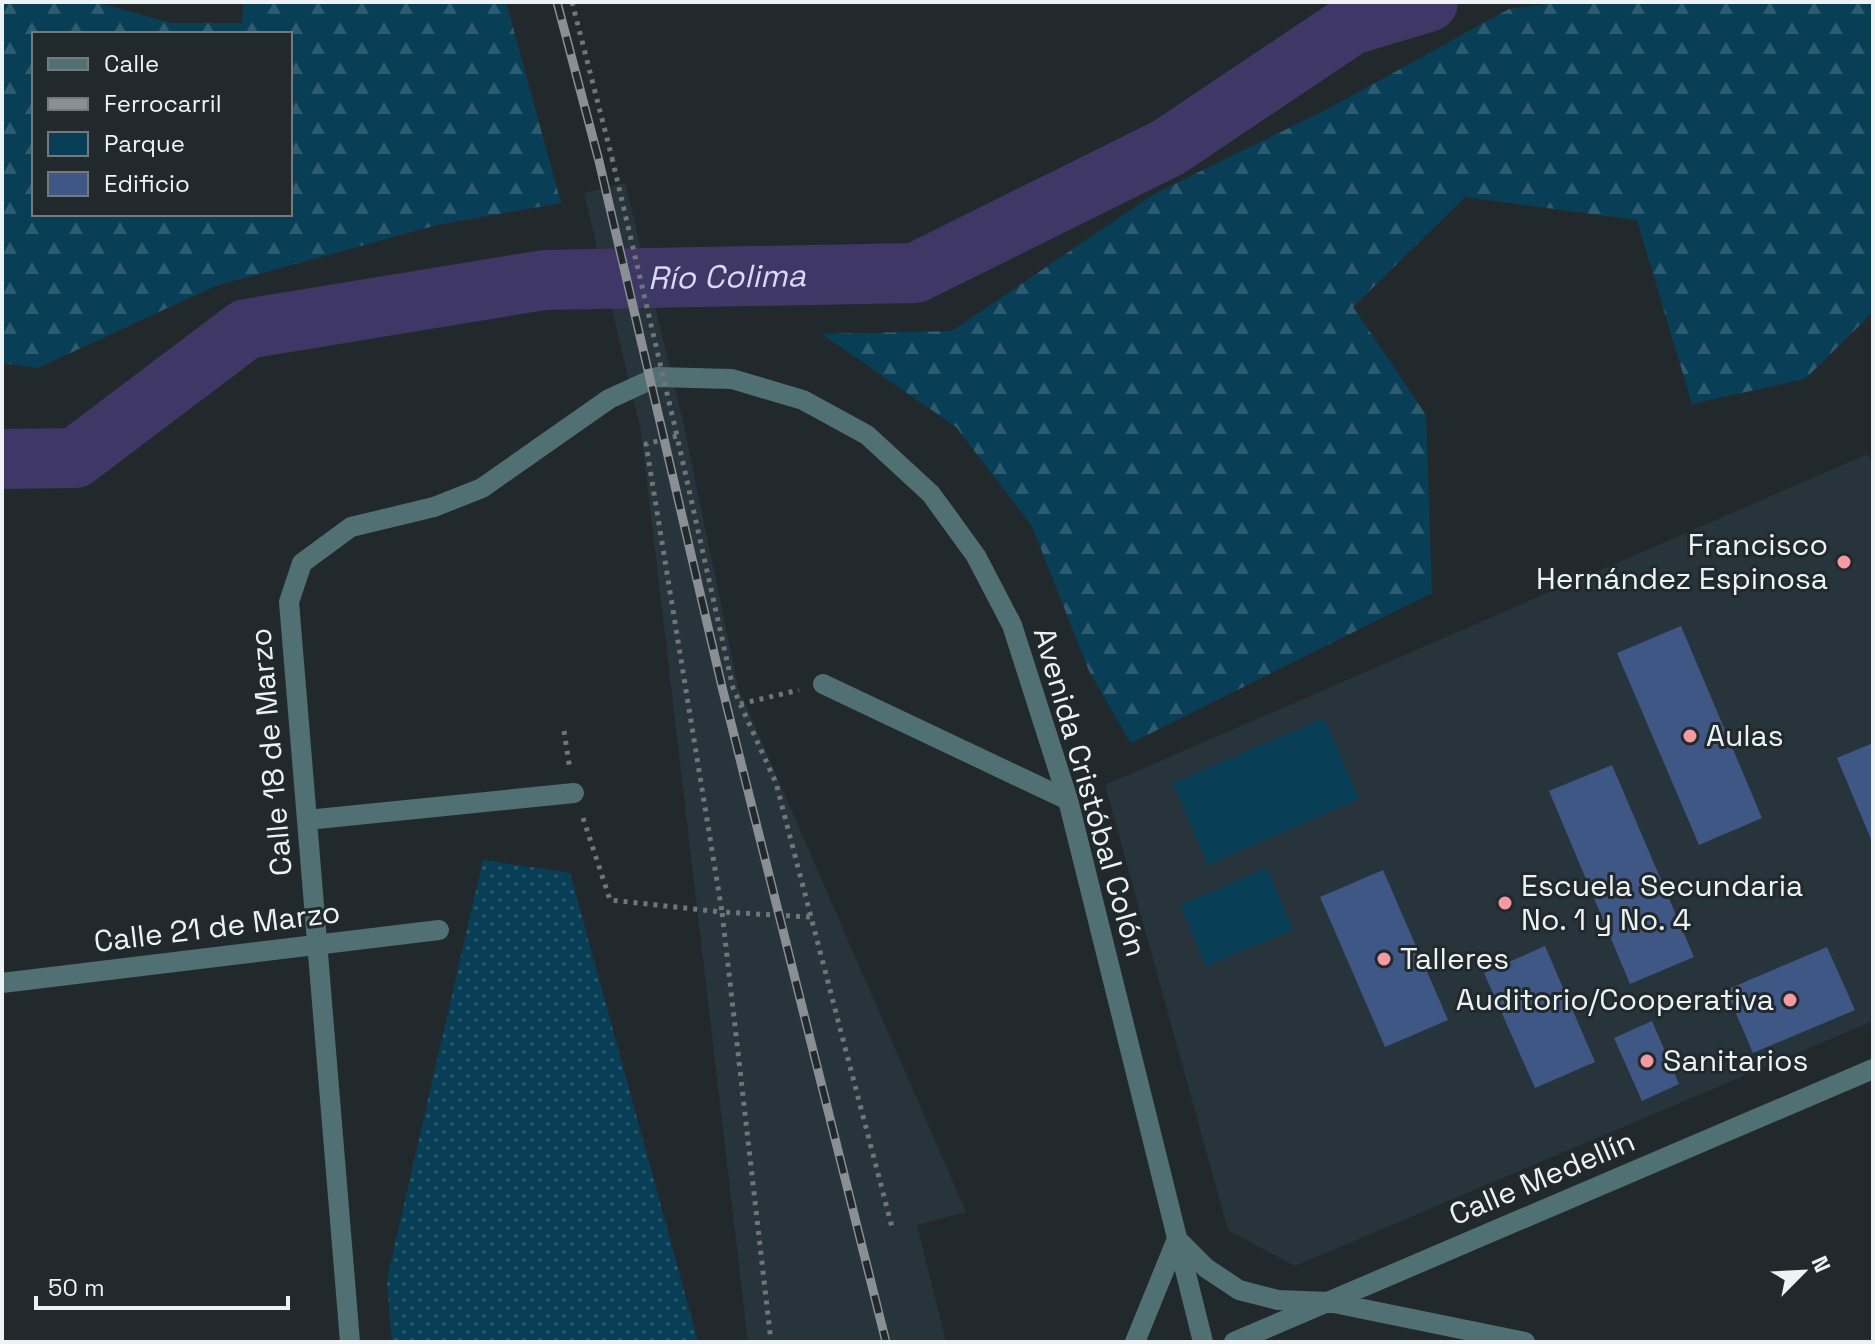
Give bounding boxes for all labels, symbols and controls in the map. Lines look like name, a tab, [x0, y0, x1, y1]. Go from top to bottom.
legend	[32, 32, 292, 216]
text: Calle	[104, 48, 159, 79]
text: Ferrocarril	[104, 88, 222, 119]
text: Parque	[104, 128, 185, 159]
text: Edificio	[104, 168, 190, 199]
water label: Río Colima	[647, 255, 807, 298]
place label: Francisco Hernández Espinosa	[1536, 525, 1828, 598]
marker: Francisco Hernández Espinosa	[1835, 553, 1853, 571]
street label: Avenida Cristóbal Colón	[1025, 623, 1156, 961]
street label: Calle 18 de Marzo	[240, 627, 301, 878]
place label: Aulas	[1706, 716, 1784, 755]
marker: Aulas	[1681, 727, 1699, 745]
place label: Escuela Secundaria No. 1 y No. 4	[1521, 866, 1803, 939]
street label: Calle 21 de Marzo	[92, 892, 342, 961]
marker: Escuela Secundaria No. 1 y No. 4	[1496, 894, 1514, 912]
place label: Talleres	[1400, 939, 1509, 978]
marker: Talleres	[1375, 950, 1393, 968]
place label: Auditorio/Cooperativa	[1456, 980, 1774, 1019]
marker: Auditorio/Cooperativa	[1781, 991, 1799, 1009]
place label: Sanitarios	[1663, 1041, 1808, 1080]
marker: Sanitarios	[1638, 1052, 1656, 1070]
street label: Calle Medellín	[1443, 1121, 1641, 1234]
north arrow	[1763, 1232, 1843, 1312]
text: N	[1805, 1251, 1837, 1276]
scale bar	[36, 1260, 288, 1310]
text: 50 m	[48, 1272, 105, 1303]

